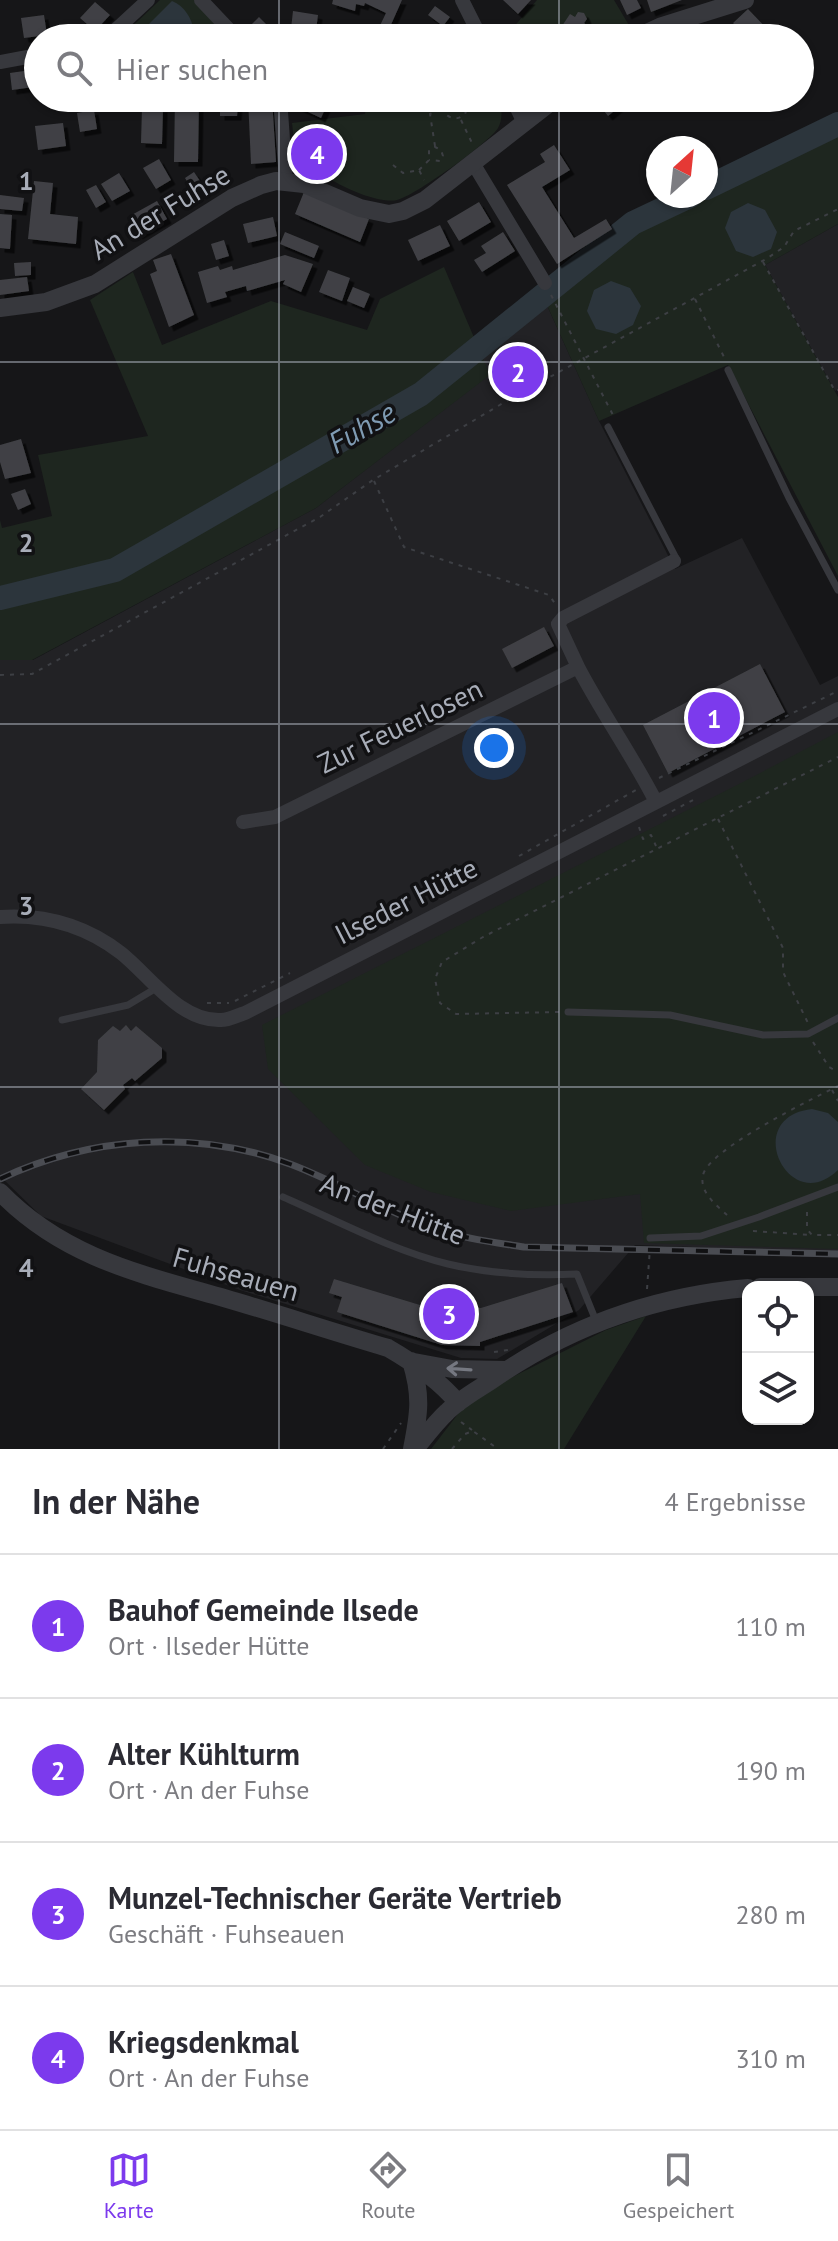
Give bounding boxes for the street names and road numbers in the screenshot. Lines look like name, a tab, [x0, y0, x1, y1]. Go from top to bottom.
street label: An der Fuhse	[83, 155, 236, 268]
street label: Zur Feuerlosen	[311, 670, 488, 781]
street label: Ilseder Hütte	[328, 849, 483, 952]
street label: An der Hütte	[315, 1164, 471, 1253]
street label: Fuhseauen	[169, 1238, 303, 1309]

